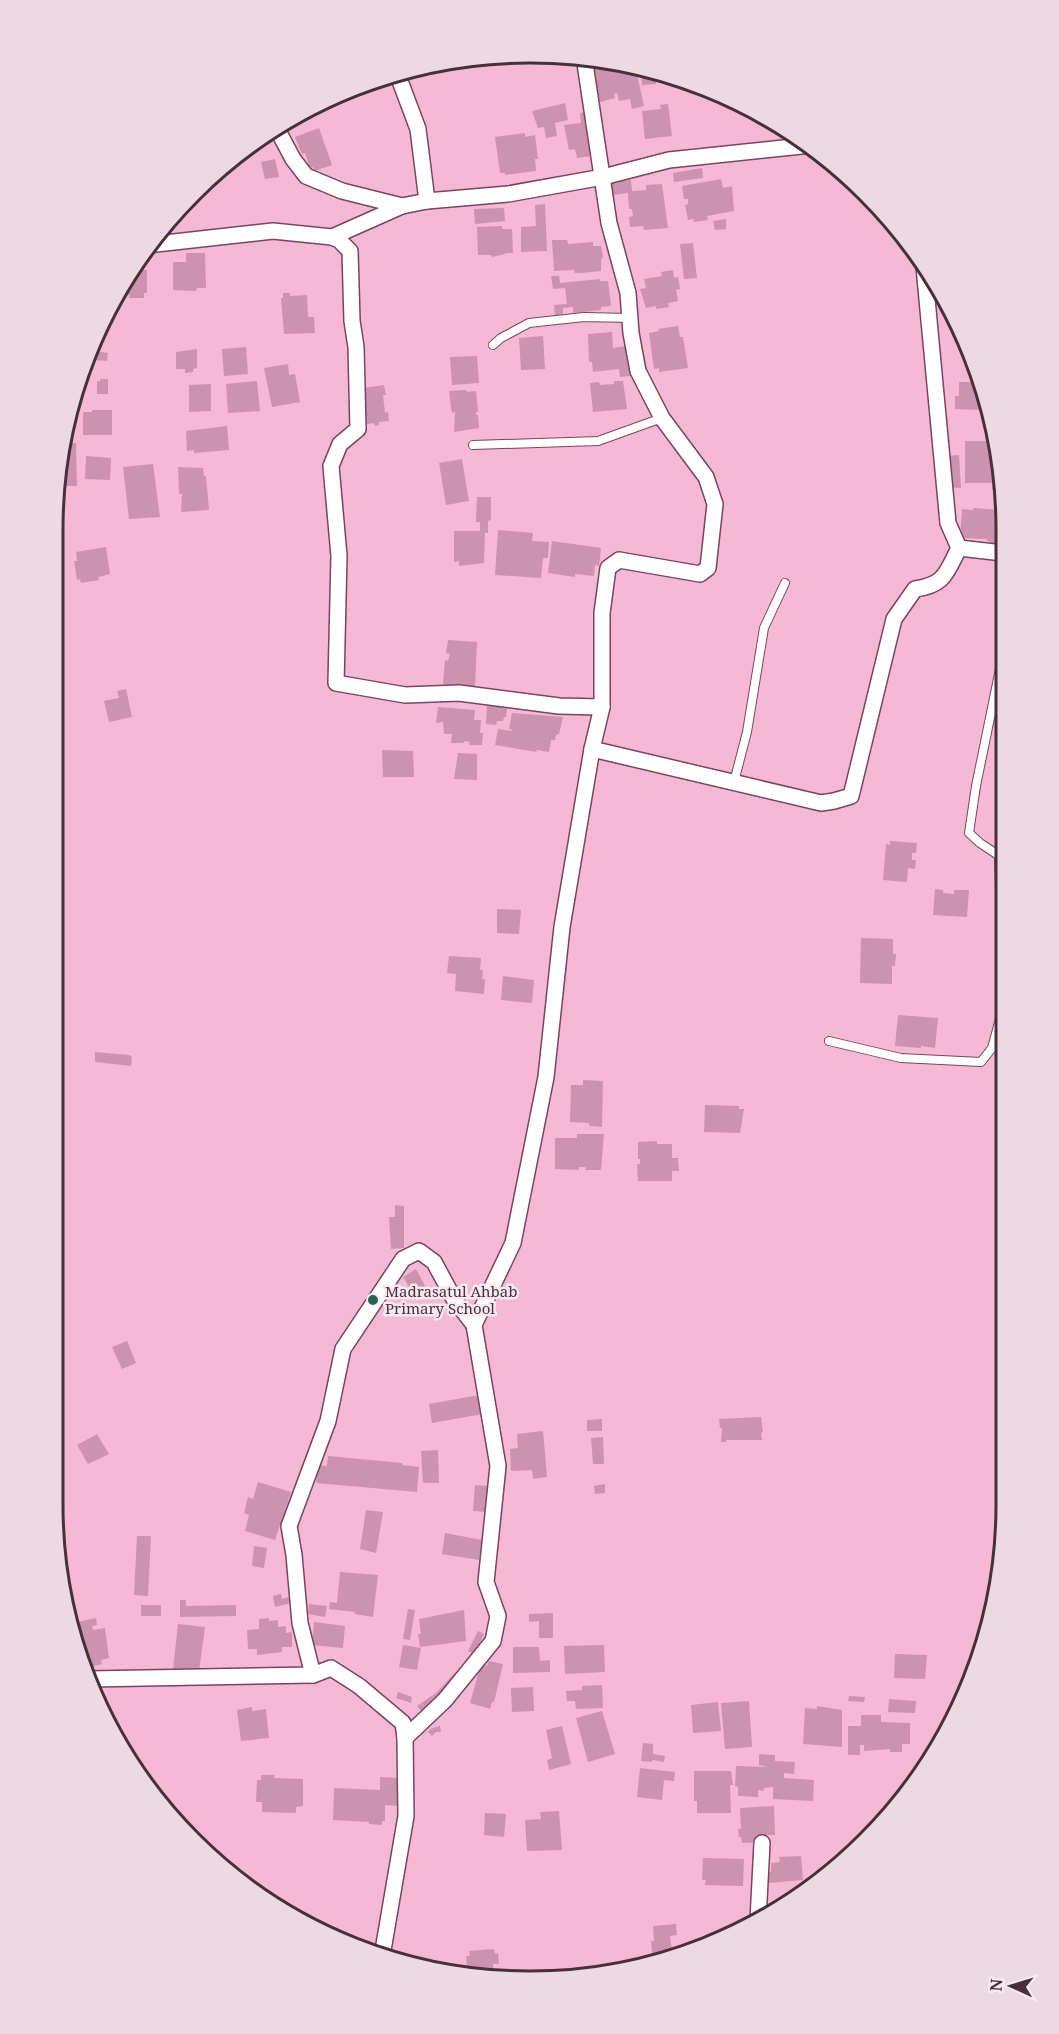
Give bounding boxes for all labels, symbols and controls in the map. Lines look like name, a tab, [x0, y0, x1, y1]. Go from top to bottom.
place label: Madrasatul Ahbab Primary School	[385, 1281, 517, 1318]
marker: Madrasatul Ahbab Primary School	[366, 1293, 380, 1307]
north arrow	[981, 1956, 1041, 2016]
text: N	[985, 1978, 1007, 1992]

